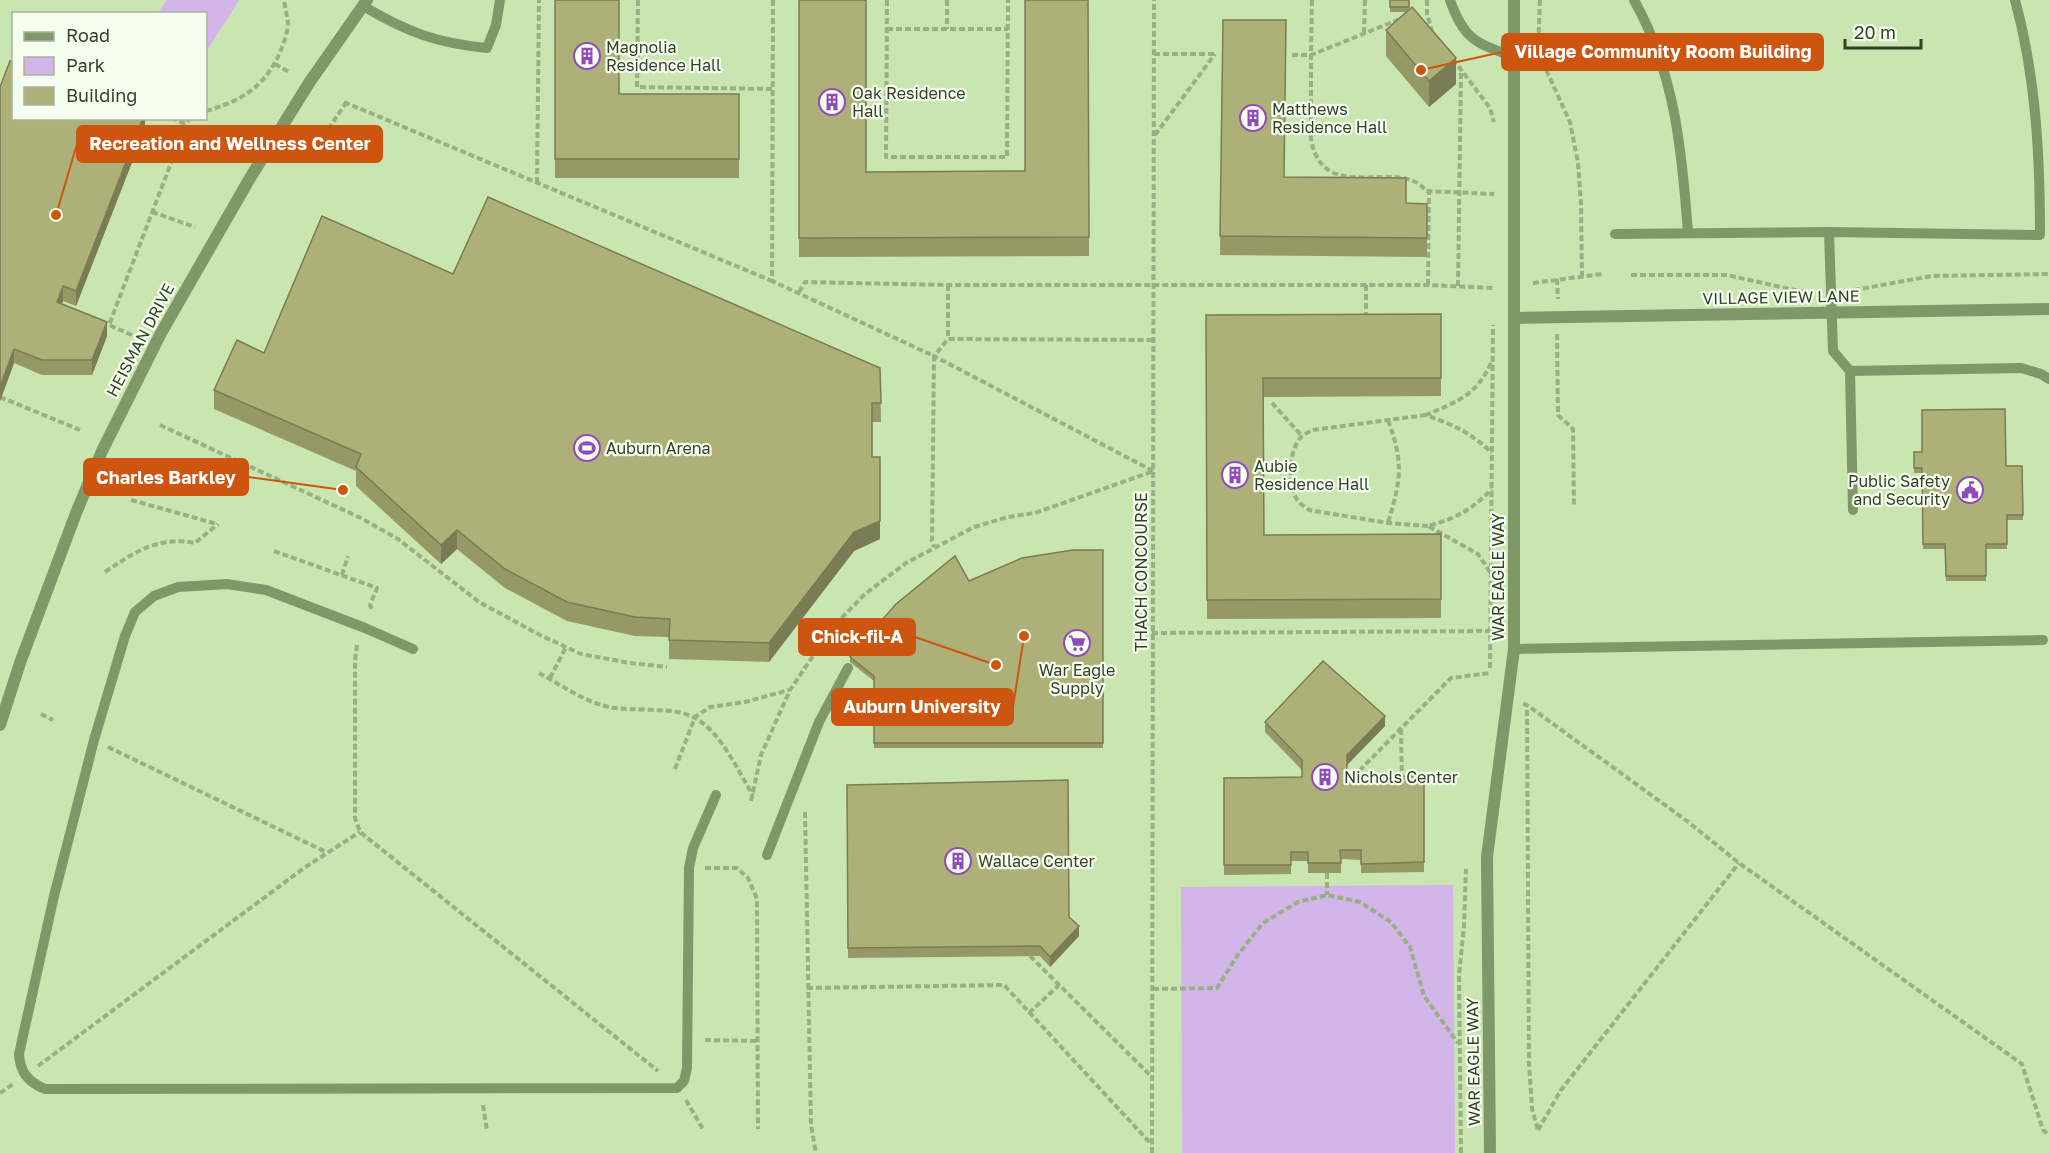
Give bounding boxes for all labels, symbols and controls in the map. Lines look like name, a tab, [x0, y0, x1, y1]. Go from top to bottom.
legend	[12, 12, 207, 120]
scale bar	[1845, 12, 1922, 50]
text: 20 m	[1854, 21, 1896, 43]
text: Road	[66, 24, 110, 46]
callout: Village Community Room Building	[1502, 34, 1823, 70]
place label: Magnolia Residence Hall	[606, 37, 721, 75]
text: Village Community Room Building	[1514, 40, 1812, 62]
building icon: Magnolia Residence Hall	[572, 41, 602, 71]
text: Park	[66, 54, 105, 76]
place label: Oak Residence Hall	[852, 83, 966, 121]
text: Building	[66, 84, 137, 106]
building icon: Oak Residence Hall	[817, 87, 847, 117]
place label: Matthews Residence Hall	[1272, 99, 1387, 137]
building icon: Matthews Residence Hall	[1238, 103, 1268, 133]
callout: Recreation and Wellness Center	[77, 126, 382, 162]
text: Recreation and Wellness Center	[89, 132, 371, 154]
street label: HEISMAN DRIVE	[102, 280, 178, 400]
street label: VILLAGE VIEW LANE	[1702, 286, 1860, 308]
sports icon: Auburn Arena	[572, 433, 602, 463]
place label: Auburn Arena	[606, 438, 711, 458]
place label: Aubie Residence Hall	[1254, 456, 1369, 494]
callout: Charles Barkley	[84, 459, 248, 495]
building icon: Aubie Residence Hall	[1220, 460, 1250, 490]
text: Charles Barkley	[96, 466, 236, 488]
place label: Public Safety and Security	[1848, 471, 1950, 509]
public building icon: Public Safety and Security	[1955, 475, 1985, 505]
street label: THACH CONCOURSE	[1131, 492, 1151, 652]
street label: WAR EAGLE WAY	[1488, 512, 1508, 641]
callout: Chick-fil-A	[799, 619, 915, 655]
text: Chick-fil-A	[811, 625, 903, 647]
supermarket icon: War Eagle Supply	[1062, 628, 1092, 658]
place label: War Eagle Supply	[1039, 660, 1115, 698]
callout: Auburn University	[832, 689, 1013, 725]
text: Auburn University	[843, 695, 1001, 717]
building icon: Nichols Center	[1310, 762, 1340, 792]
place label: Nichols Center	[1344, 767, 1458, 787]
building icon: Wallace Center	[943, 846, 973, 876]
place label: Wallace Center	[978, 851, 1095, 871]
street label: WAR EAGLE WAY	[1462, 997, 1484, 1126]

